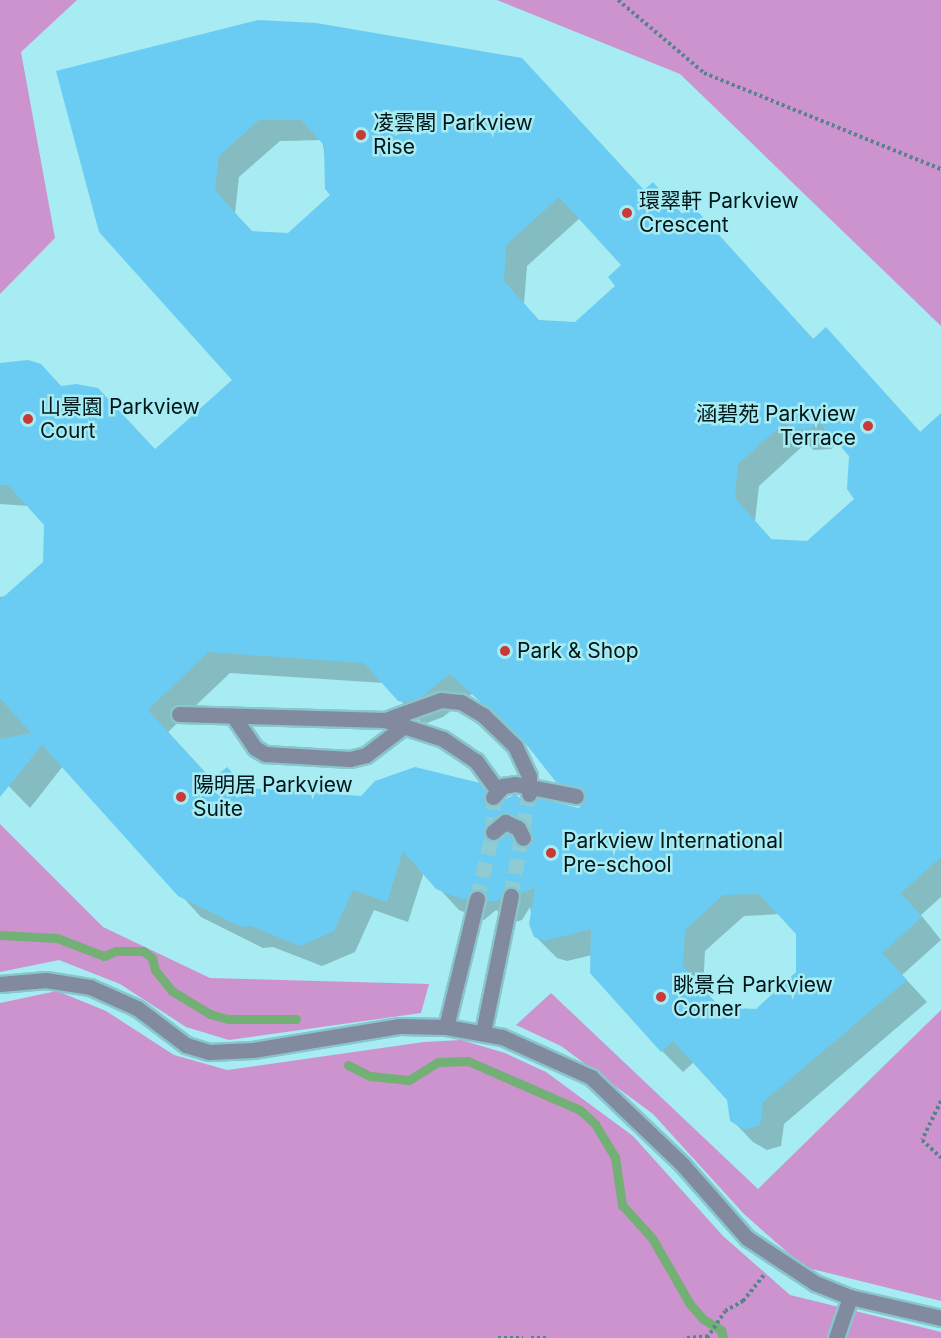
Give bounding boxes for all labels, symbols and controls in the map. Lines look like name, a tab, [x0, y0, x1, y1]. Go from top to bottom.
place label: 凌雲閣 Parkview Rise	[373, 110, 533, 160]
marker: 凌雲閣 Parkview Rise	[354, 128, 368, 142]
place label: 環翠軒 Parkview Crescent	[639, 188, 799, 238]
marker: 環翠軒 Parkview Crescent	[620, 206, 634, 220]
place label: 山景園 Parkview Court	[40, 394, 200, 444]
place label: 涵碧苑 Parkview Terrace	[696, 401, 856, 451]
marker: 山景園 Parkview Court	[21, 412, 35, 426]
marker: 涵碧苑 Parkview Terrace	[861, 419, 875, 433]
place label: Park & Shop	[517, 638, 639, 664]
marker: Park & Shop	[498, 644, 512, 658]
place label: 陽明居 Parkview Suite	[193, 772, 353, 822]
marker: 陽明居 Parkview Suite	[174, 790, 188, 804]
place label: Parkview International Pre-school	[563, 828, 783, 878]
marker: Parkview International Pre-school	[544, 846, 558, 860]
place label: 眺景台 Parkview Corner	[673, 972, 833, 1022]
marker: 眺景台 Parkview Corner	[654, 990, 668, 1004]

